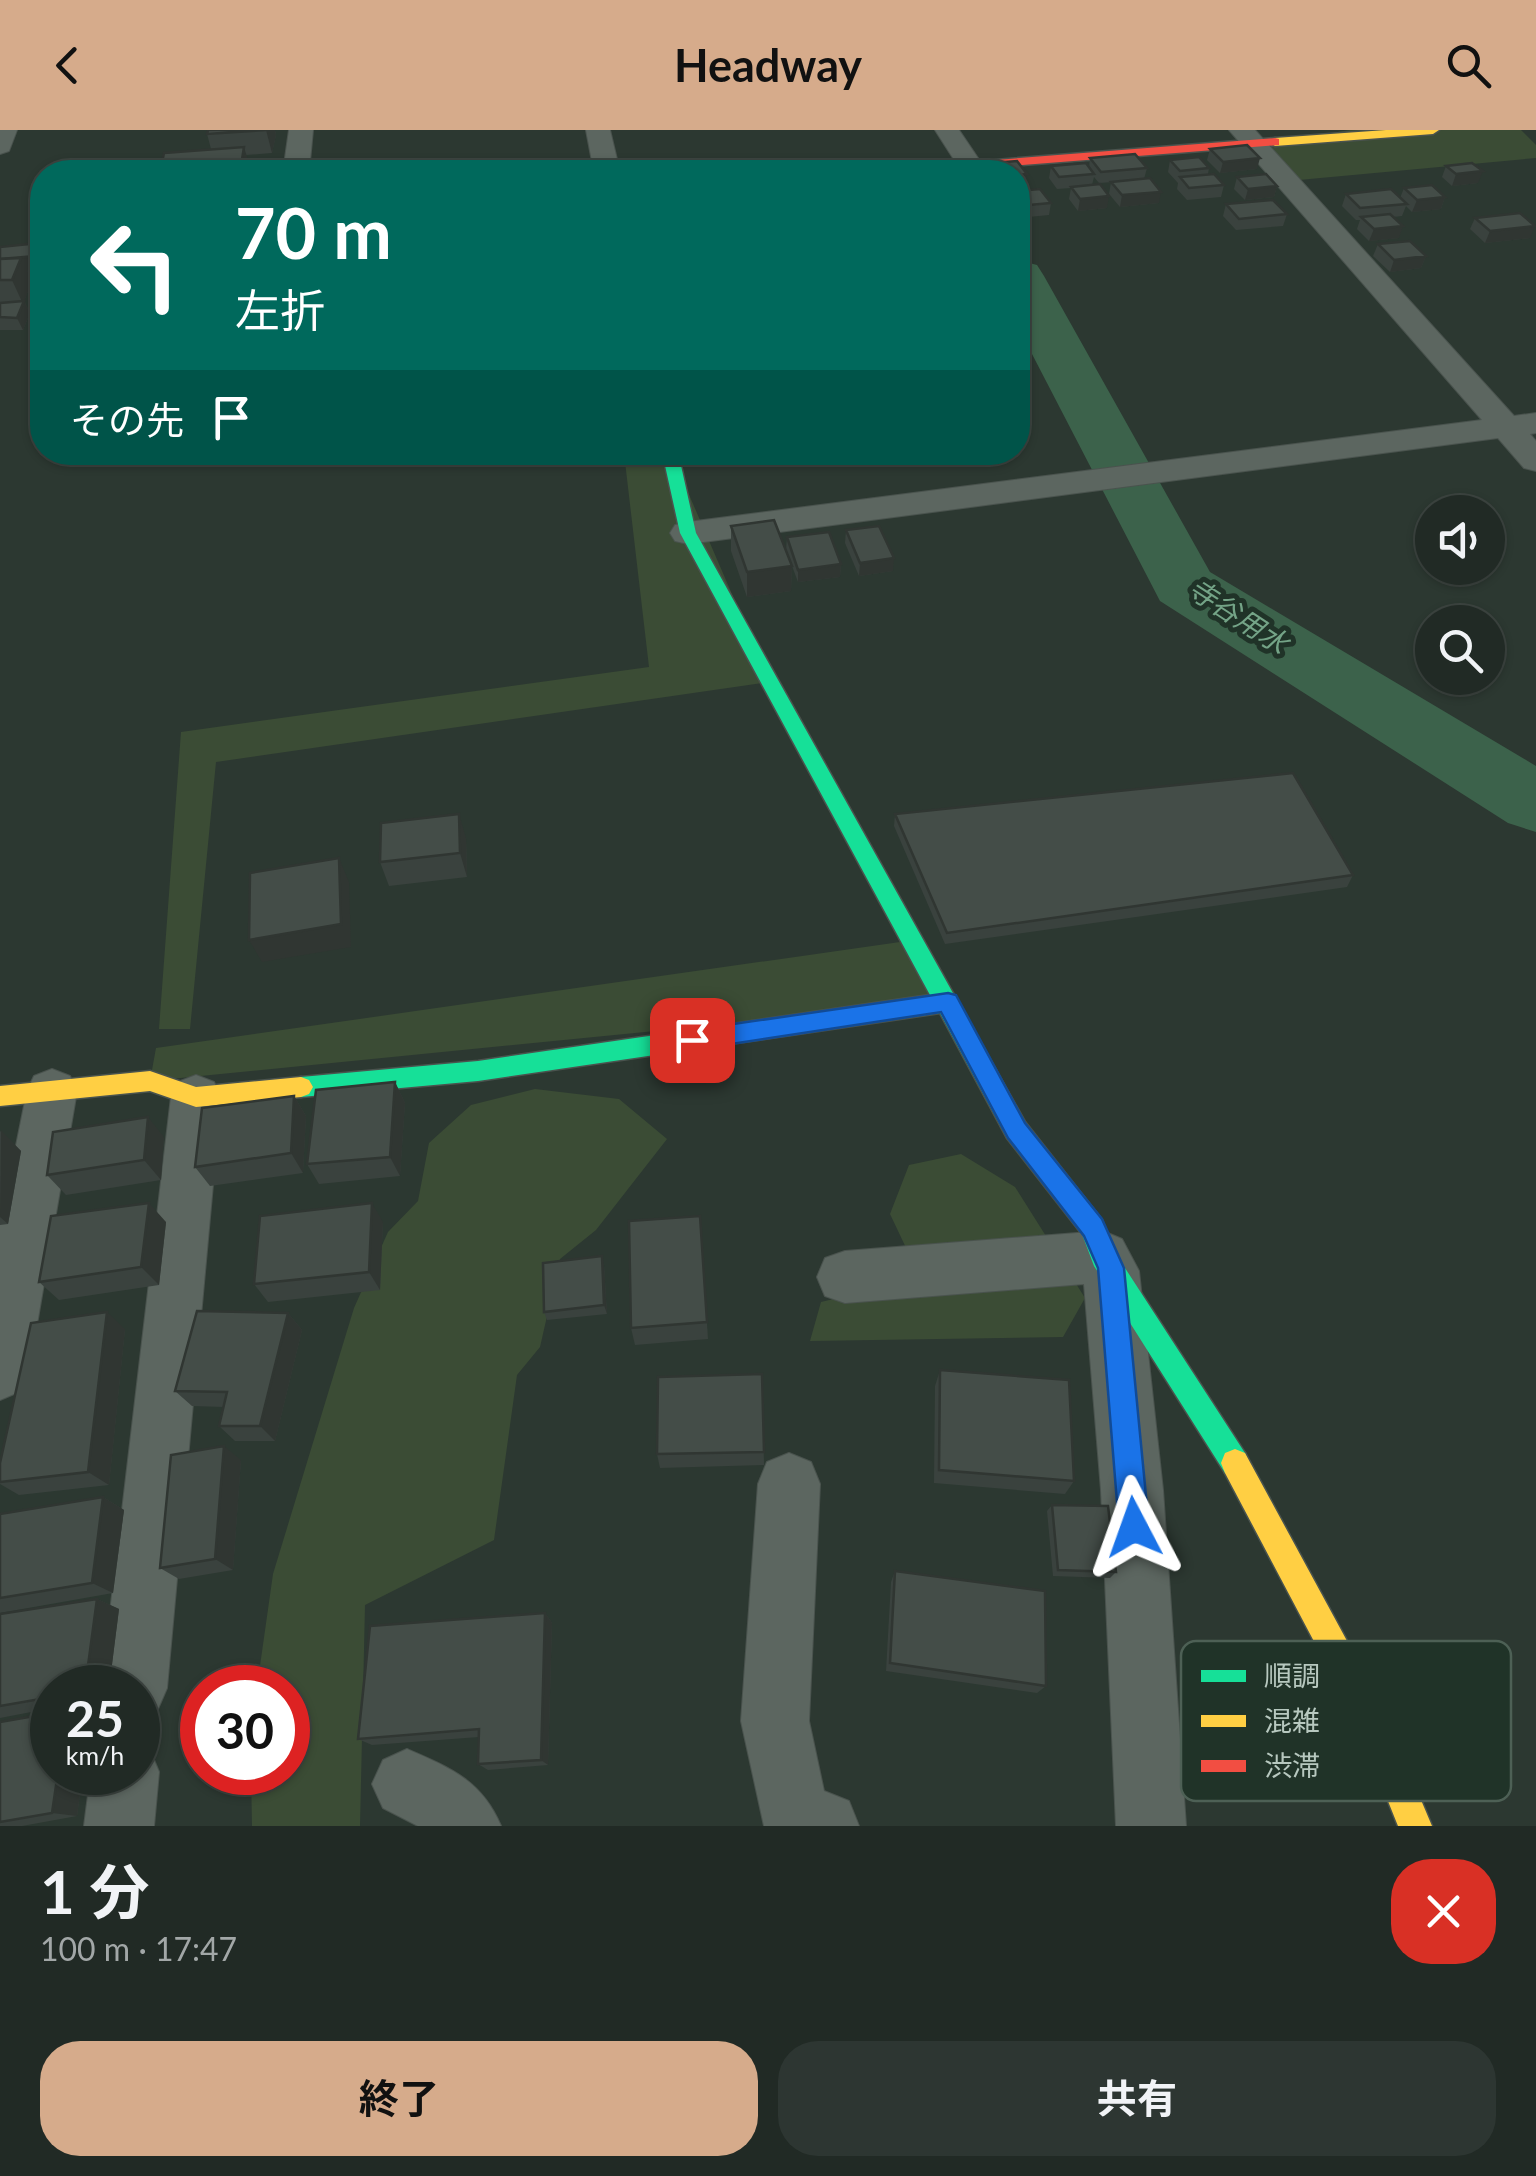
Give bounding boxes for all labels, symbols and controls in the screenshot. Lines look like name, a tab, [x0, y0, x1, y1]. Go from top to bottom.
icon: back	[40, 38, 95, 93]
text: Headway	[674, 38, 862, 92]
icon: search	[1441, 38, 1496, 93]
text: 70 m	[235, 190, 392, 274]
icon: left	[70, 200, 200, 330]
text: 左折	[235, 283, 325, 337]
icon: arrive	[204, 390, 259, 445]
text: その先	[70, 396, 184, 442]
map controls	[1415, 495, 1505, 695]
button: sound	[1415, 495, 1505, 585]
water label: 寺谷用水	[1182, 570, 1297, 662]
button: search	[1415, 605, 1505, 695]
pin	[650, 998, 735, 1083]
icon: arrive	[665, 1013, 720, 1068]
position arrow	[1082, 1475, 1186, 1579]
legend	[1181, 1641, 1511, 1801]
text: 順調	[1264, 1658, 1320, 1692]
speed limit sign: 30	[180, 1665, 310, 1795]
text: 25	[66, 1688, 124, 1748]
text: 混雑	[1264, 1703, 1320, 1737]
text: km/h	[66, 1740, 124, 1770]
text: 渋滞	[1264, 1748, 1320, 1782]
text: 1 分	[40, 1855, 149, 1927]
button: close	[1391, 1859, 1496, 1964]
text: 100 m · 17:47	[40, 1929, 237, 1968]
button: 終了	[40, 2041, 758, 2156]
button: 共有	[778, 2041, 1496, 2156]

